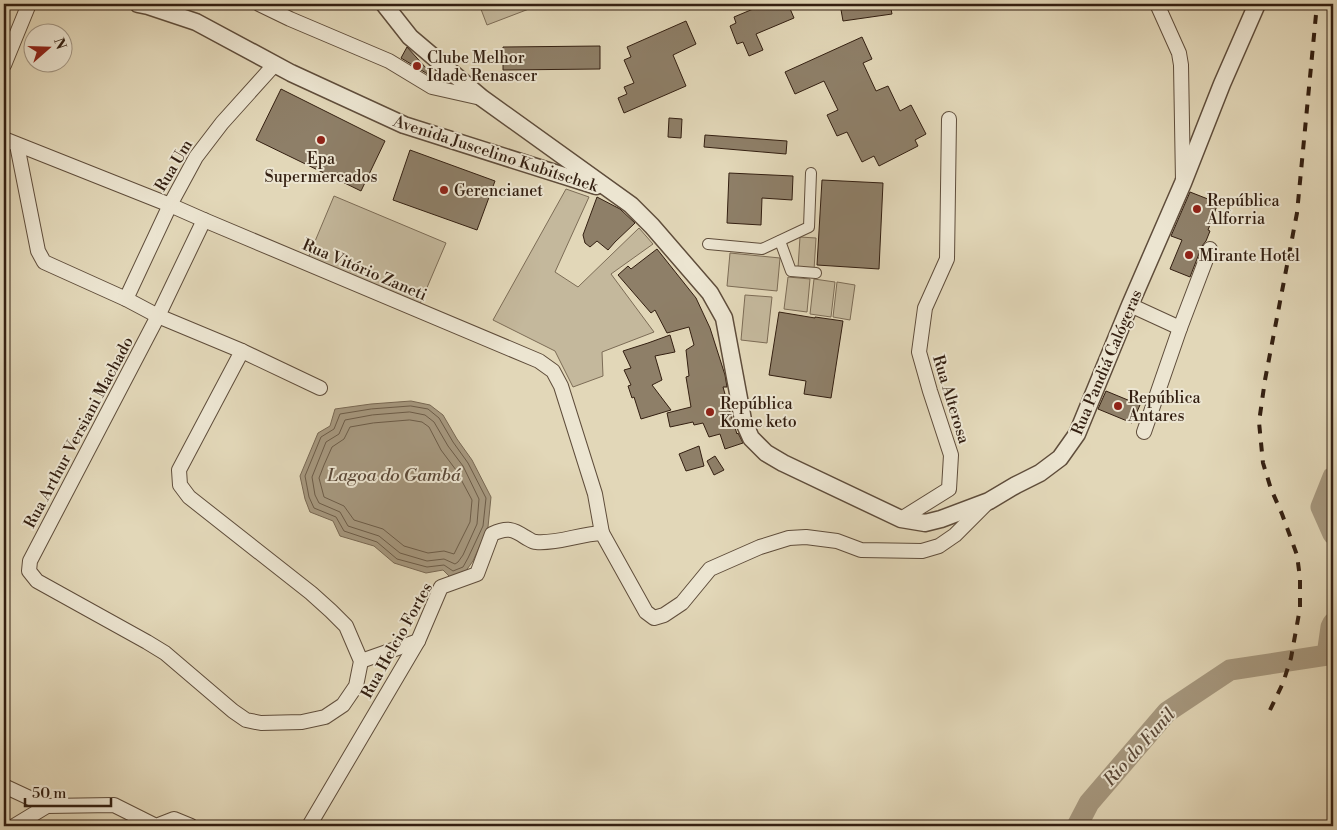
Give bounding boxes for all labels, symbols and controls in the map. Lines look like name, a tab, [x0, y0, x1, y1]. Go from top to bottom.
north arrow	[22, 22, 72, 72]
text: N	[49, 36, 70, 52]
place label: Clube Melhor Idade Renascer	[427, 48, 538, 86]
marker: Clube Melhor Idade Renascer	[411, 60, 423, 72]
street label: Avenida Juscelino Kubitschek	[390, 111, 602, 197]
marker: Epa Supermercados	[315, 134, 327, 146]
street label: Rua Um	[151, 136, 197, 195]
place label: Epa Supermercados	[265, 149, 377, 187]
place label: Gerencianet	[454, 181, 543, 201]
marker: Gerencianet	[438, 184, 450, 196]
place label: República Alforria	[1206, 191, 1281, 229]
marker: República Alforria	[1191, 203, 1203, 215]
street label: Rua Vitório Zaneti	[299, 235, 430, 305]
place label: Mirante Hotel	[1199, 246, 1300, 266]
marker: Mirante Hotel	[1183, 249, 1195, 261]
street label: Rua Pandiá Calógeras	[1067, 287, 1147, 438]
street label: Rua Arthur Versiani Machado	[20, 333, 138, 532]
street label: Rua Alterosa	[928, 353, 974, 447]
place label: República Antares	[1127, 388, 1202, 426]
place label: República Kome keto	[720, 394, 797, 432]
marker: República Antares	[1112, 400, 1124, 412]
marker: República Kome keto	[704, 406, 716, 418]
water label: Lagoa do Gambá	[326, 464, 462, 487]
street label: Rua Helcio Fortes	[357, 579, 437, 702]
water label: Rio do Funil	[1098, 703, 1181, 792]
scale bar	[25, 775, 111, 807]
text: 50 m	[32, 784, 66, 803]

